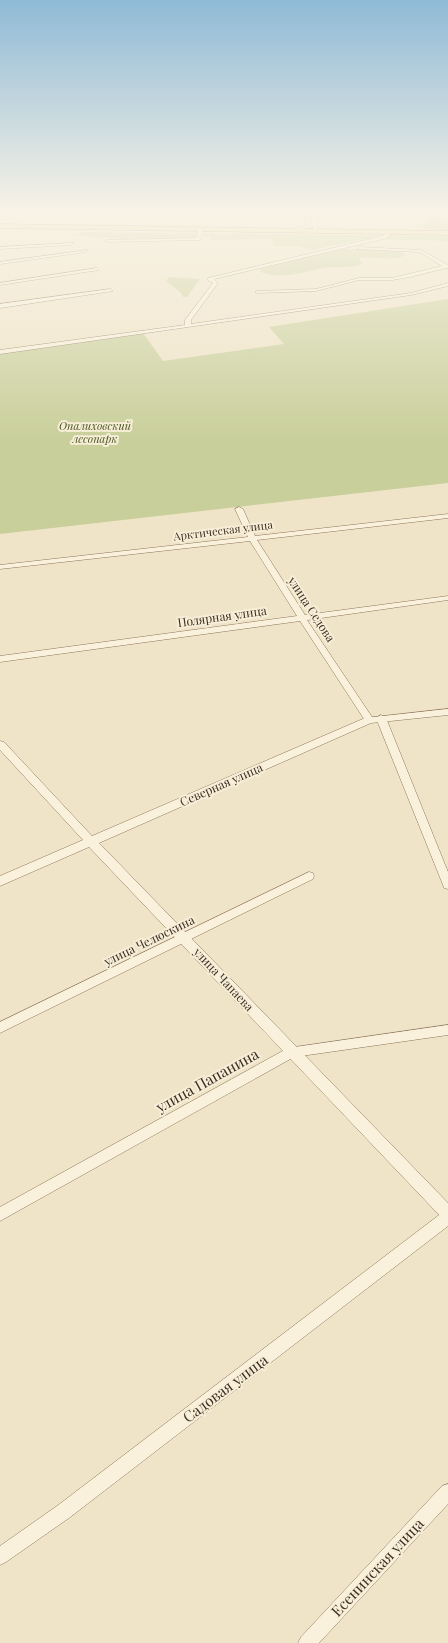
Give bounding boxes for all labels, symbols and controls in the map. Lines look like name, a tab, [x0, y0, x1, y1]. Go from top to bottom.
park label: Опалиховский лесопарк	[59, 418, 132, 446]
street label: Арктическая улица	[172, 516, 274, 544]
street label: улица Седова	[284, 572, 339, 645]
street label: Полярная улица	[176, 602, 268, 630]
street label: Северная улица	[177, 759, 265, 809]
street label: улица Челюскина	[100, 911, 197, 969]
street label: улица Чапаева	[190, 943, 258, 1014]
street label: улица Папанина	[151, 1043, 263, 1117]
street label: Садовая улица	[178, 1349, 272, 1427]
street label: Есенинская улица	[326, 1513, 428, 1620]

